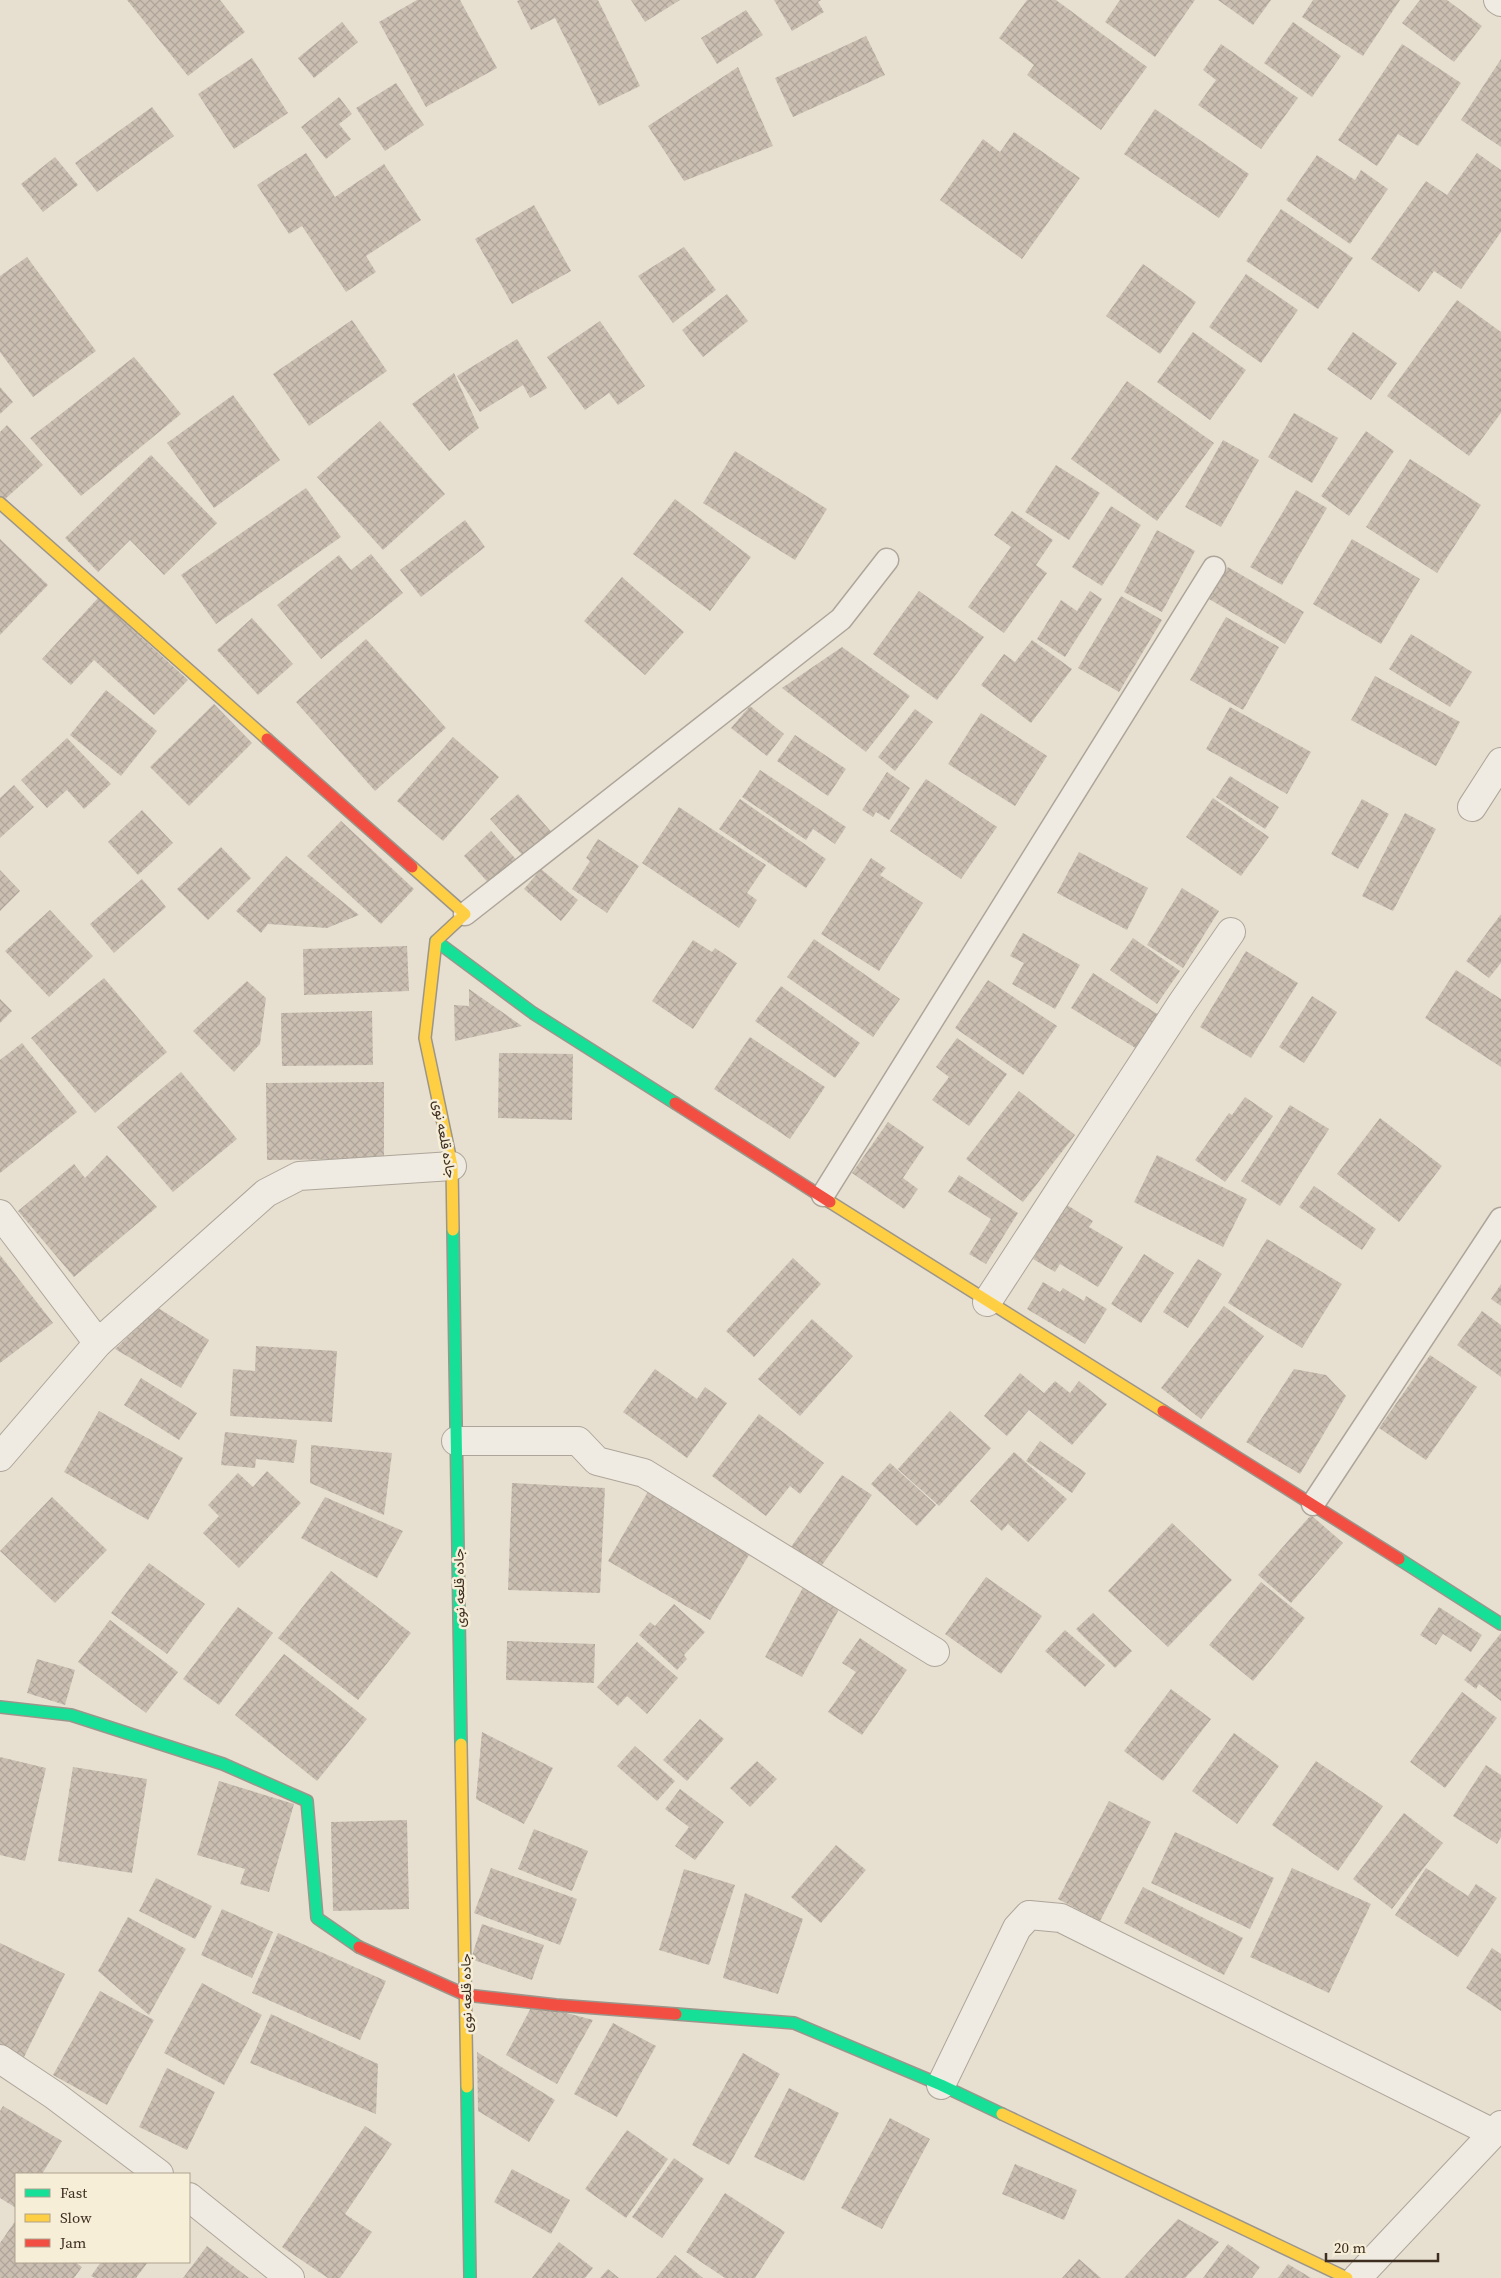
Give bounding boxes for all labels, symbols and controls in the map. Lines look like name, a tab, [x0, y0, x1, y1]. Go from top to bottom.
street label: جاده قلعه نوی	[428, 1098, 462, 1180]
street label: جاده قلعه نوی	[448, 1548, 470, 1628]
street label: جاده قلعه نوی	[455, 1953, 477, 2033]
legend	[15, 2173, 190, 2263]
text: Fast	[60, 2182, 87, 2203]
text: Slow	[60, 2207, 92, 2228]
scale bar	[1326, 2230, 1438, 2262]
text: Jam	[59, 2232, 87, 2253]
text: 20 m	[1334, 2237, 1366, 2258]

